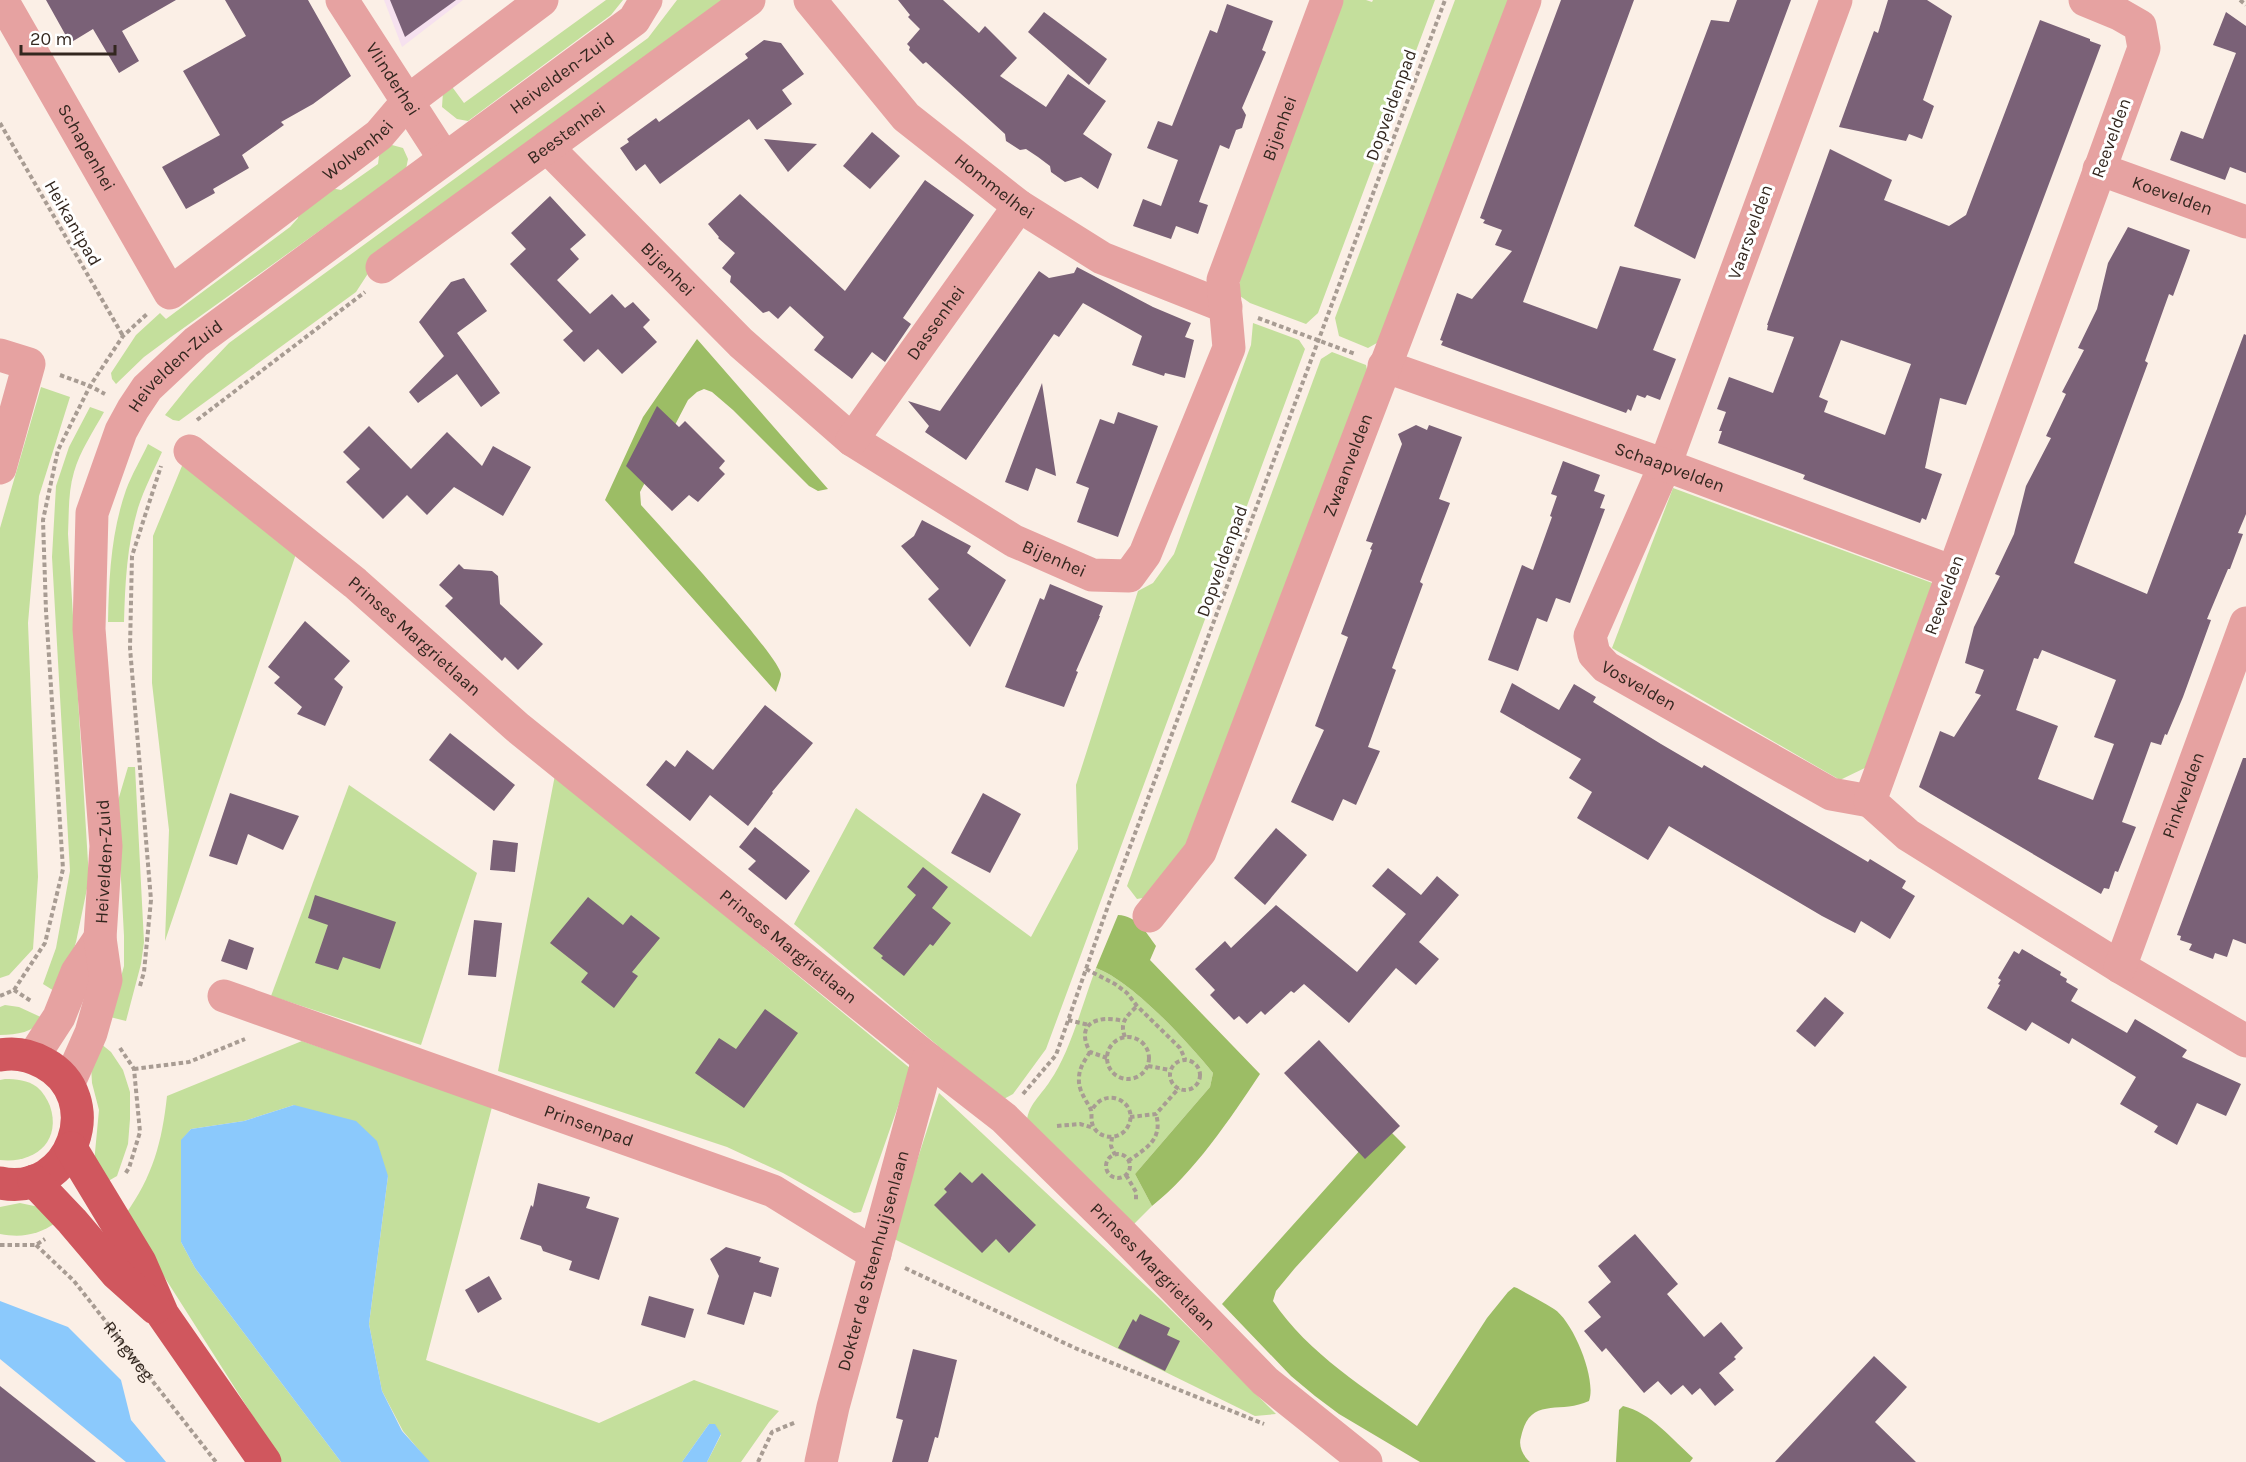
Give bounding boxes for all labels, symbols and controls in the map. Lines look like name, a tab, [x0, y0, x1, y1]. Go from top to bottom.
scale bar	[21, 18, 116, 56]
street label: Heivelden-Zuid	[505, 27, 619, 119]
text: 20 m	[30, 28, 72, 50]
street label: Vlinderhei	[361, 38, 425, 120]
street label: Dopveldenpad	[1361, 46, 1421, 164]
street label: Bijenhei	[1257, 93, 1301, 164]
street label: Reevelden	[2086, 95, 2136, 181]
street label: Beestenhei	[523, 97, 610, 169]
street label: Schapenhei	[53, 100, 120, 195]
street label: Wolvenhei	[318, 115, 398, 185]
street label: Hommelhei	[950, 149, 1039, 224]
street label: Koevelden	[2129, 171, 2216, 220]
street label: Heikantpad	[40, 176, 106, 270]
street label: Vaarsvelden	[1723, 182, 1777, 282]
street label: Bijenhei	[636, 237, 700, 301]
street label: Dassenhei	[902, 281, 970, 364]
street label: Heivelden-Zuid	[123, 315, 227, 416]
street label: Zwaanvelden	[1318, 410, 1377, 520]
street label: Schaapvelden	[1612, 437, 1728, 497]
street label: Dopveldenpad	[1192, 502, 1252, 620]
street label: Bijenhei	[1019, 535, 1090, 582]
street label: Reevelden	[1919, 552, 1969, 638]
street label: Prinses Margrietlaan	[344, 571, 486, 701]
street label: Vosvelden	[1597, 656, 1680, 716]
street label: Pinkvelden	[2157, 749, 2209, 841]
street label: Heivelden-Zuid	[90, 799, 117, 924]
street label: Prinses Margrietlaan	[715, 884, 862, 1008]
street label: Prinsenpad	[541, 1100, 636, 1152]
street label: Dokter de Steenhuijsenlaan	[832, 1148, 914, 1374]
street label: Prinses Margrietlaan	[1086, 1198, 1221, 1335]
street label: Ringweg	[98, 1316, 159, 1385]

